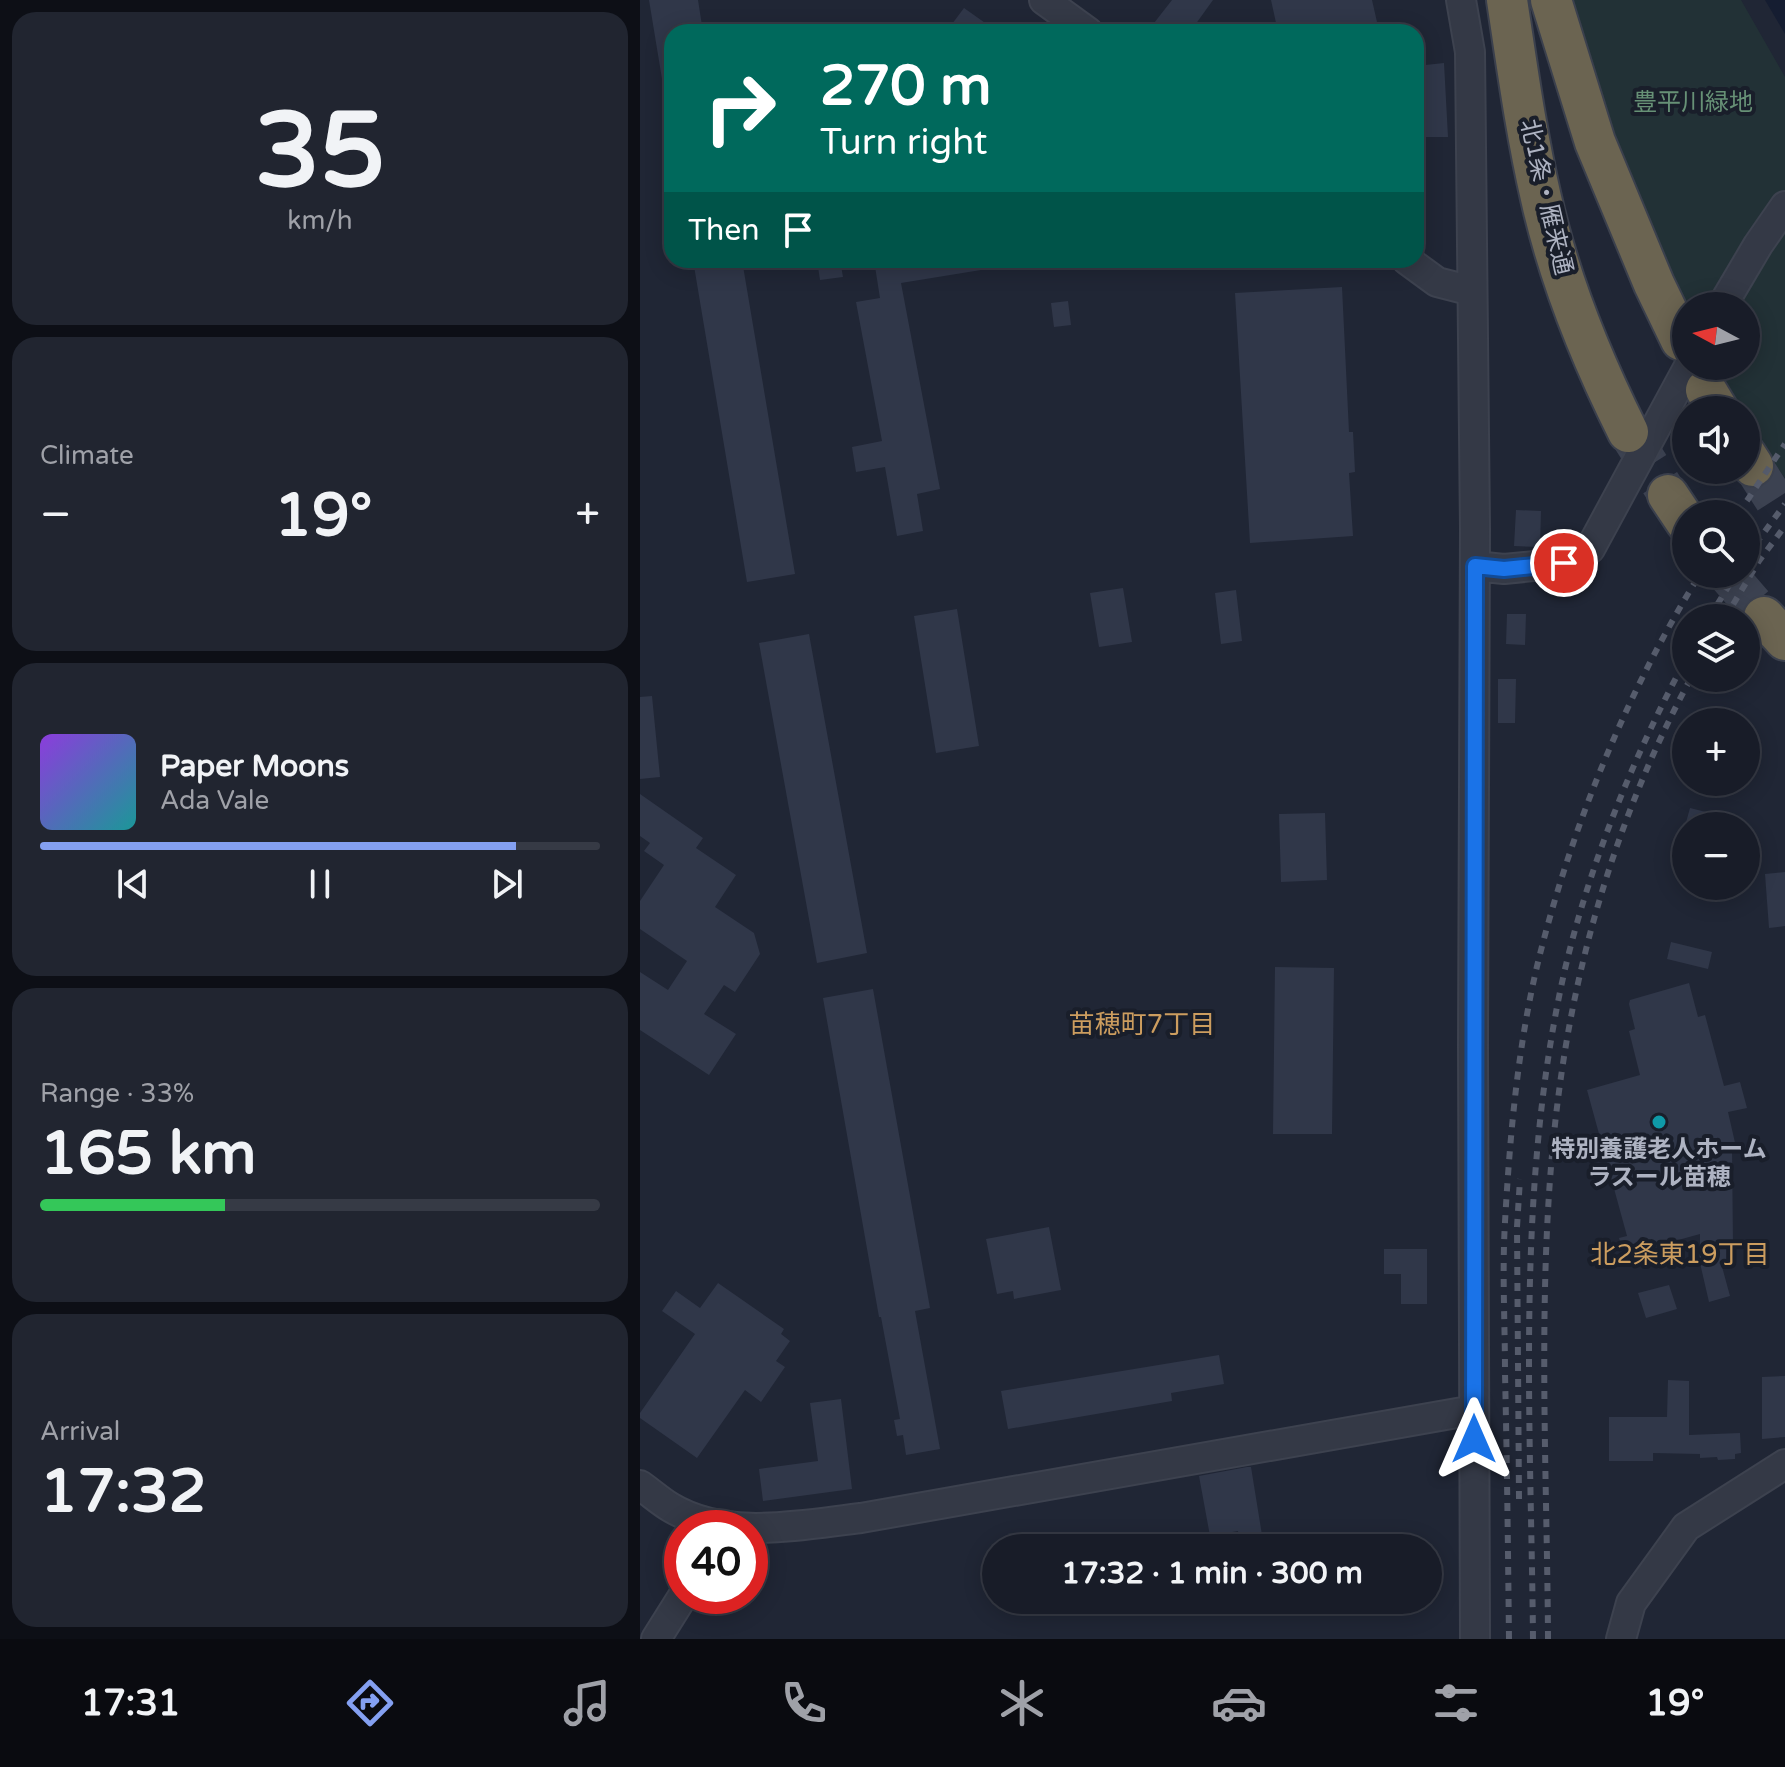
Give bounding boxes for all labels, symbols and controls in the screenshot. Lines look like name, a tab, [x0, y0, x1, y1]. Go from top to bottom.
text: 270 m	[820, 53, 991, 120]
icon: right	[688, 56, 792, 160]
park label: 豊平川緑地	[1633, 88, 1753, 117]
text: 35	[255, 90, 385, 215]
street label: 北1条・雁来通	[1514, 116, 1578, 278]
text: Turn right	[820, 121, 987, 164]
text: km/h	[287, 205, 353, 236]
icon: arrive	[776, 208, 820, 252]
text: Then	[688, 212, 760, 249]
north arrow	[1672, 292, 1760, 380]
map controls	[1672, 292, 1760, 900]
button: sound	[1672, 396, 1760, 484]
text: Climate	[40, 440, 134, 471]
text: 19°	[274, 480, 372, 552]
text: −	[40, 489, 71, 542]
text: +	[575, 489, 600, 542]
button: search	[1672, 500, 1760, 588]
pin	[1530, 529, 1598, 597]
icon: arrive	[1542, 541, 1586, 585]
button: layers	[1672, 604, 1760, 692]
button: +	[1672, 708, 1760, 796]
text: Paper Moons	[160, 748, 349, 785]
text: Ada Vale	[160, 785, 269, 816]
button: −	[1672, 812, 1760, 900]
icon: previous	[111, 862, 155, 906]
icon: pause	[298, 862, 342, 906]
icon: next	[485, 862, 529, 906]
district label: 苗穂町7丁目	[1069, 1009, 1215, 1040]
text: Range · 33%	[40, 1078, 194, 1109]
marker: 特別養護老人ホーム ラスール苗穂	[1650, 1113, 1668, 1131]
text: 165 km	[40, 1118, 256, 1190]
place label: 特別養護老人ホーム ラスール苗穂	[1551, 1135, 1767, 1192]
district label: 北2条東19丁目	[1591, 1239, 1769, 1270]
position arrow	[1432, 1397, 1516, 1481]
text: Arrival	[40, 1416, 120, 1447]
text: 17:32	[40, 1456, 206, 1528]
speed limit sign: 40	[664, 1510, 768, 1614]
text: 17:32 · 1 min · 300 m	[1061, 1555, 1363, 1592]
icon: directions	[342, 1675, 398, 1731]
icon: music	[559, 1675, 615, 1731]
icon: phone	[776, 1675, 832, 1731]
icon: climate	[994, 1675, 1050, 1731]
icon: car	[1211, 1675, 1267, 1731]
icon: filters	[1428, 1675, 1484, 1731]
text: 17:31	[81, 1682, 180, 1725]
text: 19°	[1646, 1682, 1704, 1725]

